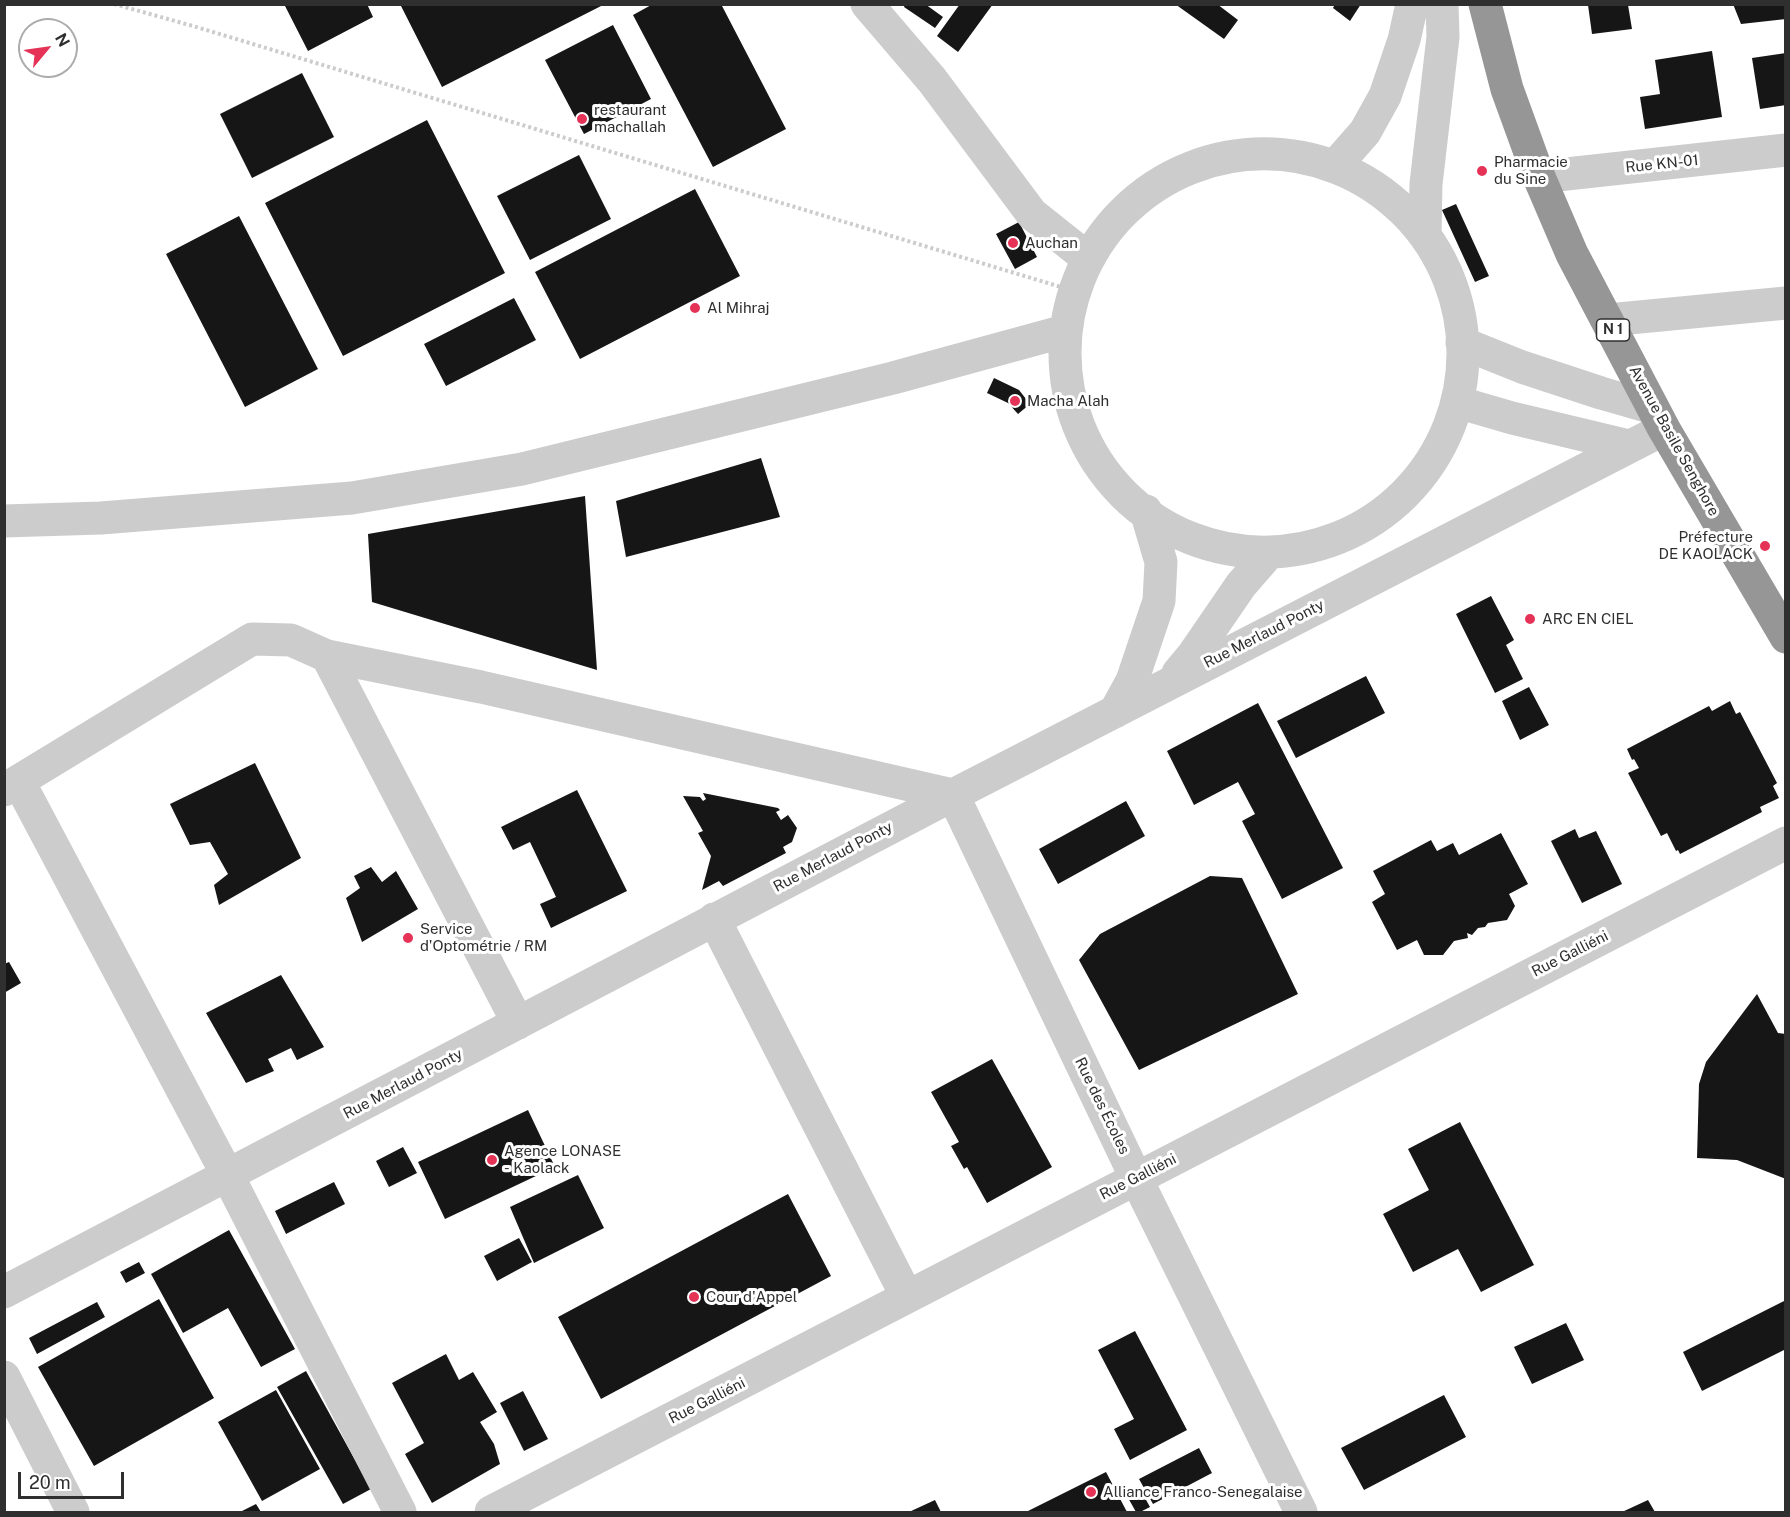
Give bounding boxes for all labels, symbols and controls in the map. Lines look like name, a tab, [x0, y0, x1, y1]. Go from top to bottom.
north arrow	[18, 18, 78, 78]
text: N	[51, 30, 74, 50]
place label: restaurant machallah	[594, 101, 667, 136]
marker: restaurant machallah	[575, 112, 589, 126]
street label: Rue KN-01	[1625, 151, 1699, 177]
place label: Pharmacie du Sine	[1494, 153, 1568, 188]
marker: Pharmacie du Sine	[1475, 164, 1489, 178]
place label: Auchan	[1025, 234, 1078, 252]
marker: Auchan	[1006, 236, 1020, 250]
place label: Al Mihraj	[707, 299, 769, 317]
marker: Al Mihraj	[688, 301, 702, 315]
road number: N 1	[1596, 319, 1630, 341]
street label: Avenue Basile Senghore	[1625, 363, 1723, 519]
place label: Macha Alah	[1027, 392, 1109, 410]
marker: Macha Alah	[1008, 394, 1022, 408]
place label: Préfecture DE KAOLACK	[1659, 528, 1753, 563]
marker: Préfecture DE KAOLACK	[1758, 539, 1772, 553]
street label: Rue Merlaud Ponty	[1201, 596, 1327, 672]
place label: ARC EN CIEL	[1542, 610, 1634, 628]
marker: ARC EN CIEL	[1523, 612, 1537, 626]
street label: Rue Merlaud Ponty	[770, 818, 896, 896]
place label: Service d'Optométrie / RM	[420, 920, 547, 955]
street label: Rue Galliéni	[1529, 927, 1611, 981]
marker: Service d'Optométrie / RM	[401, 931, 415, 945]
street label: Rue Merlaud Ponty	[340, 1045, 466, 1123]
street label: Rue des Écoles	[1071, 1055, 1133, 1157]
place label: Agence LONASE - Kaolack	[504, 1142, 621, 1177]
street label: Rue Galliéni	[1097, 1150, 1179, 1204]
marker: Agence LONASE - Kaolack	[485, 1153, 499, 1167]
place label: Cour d'Appel	[706, 1288, 797, 1306]
marker: Cour d'Appel	[687, 1290, 701, 1304]
street label: Rue Galliéni	[666, 1374, 748, 1428]
scale bar	[21, 1460, 128, 1498]
text: 20 m	[29, 1472, 71, 1493]
place label: Alliance Franco-Senegalaise	[1103, 1483, 1302, 1501]
marker: Alliance Franco-Senegalaise	[1084, 1485, 1098, 1499]

